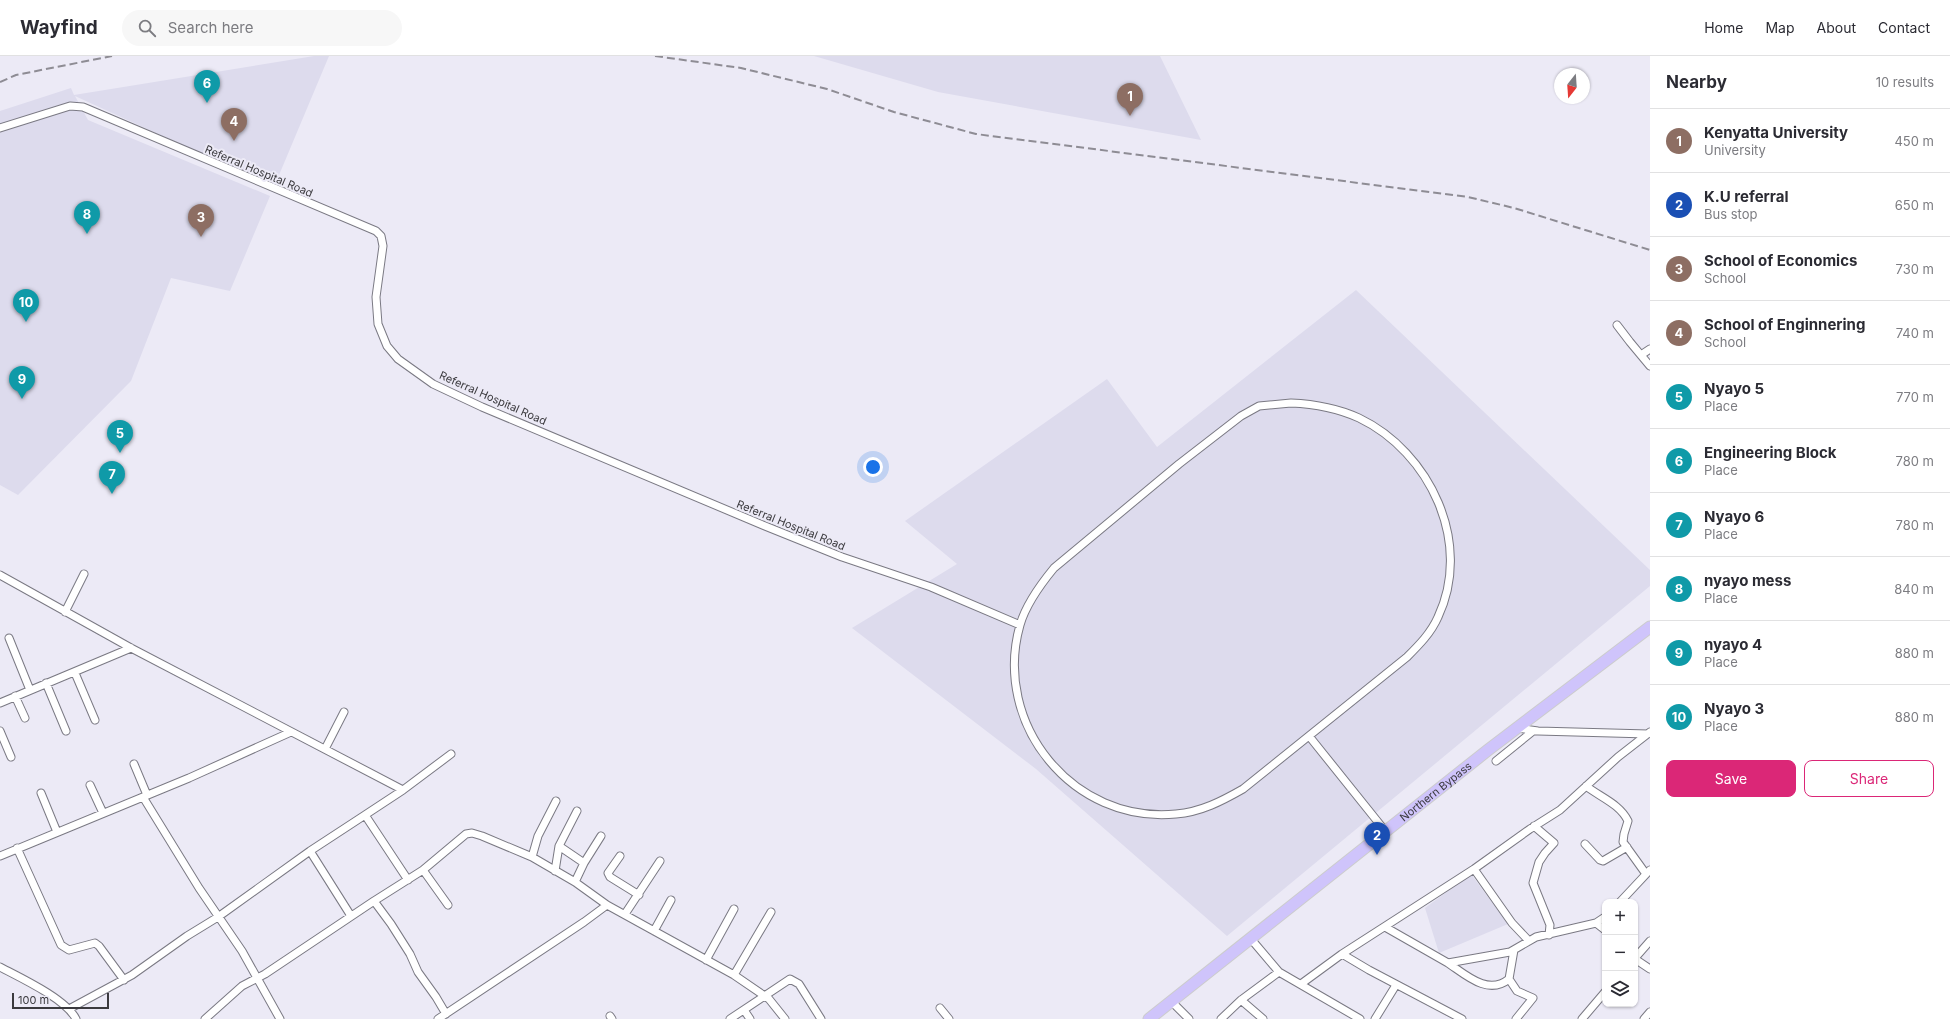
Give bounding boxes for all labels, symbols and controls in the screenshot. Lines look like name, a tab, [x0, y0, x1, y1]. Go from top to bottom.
search box	[122, 10, 402, 46]
text: Wayfind	[20, 16, 98, 39]
icon: search	[136, 17, 158, 39]
text: Search here	[168, 18, 253, 37]
text: Home	[1704, 19, 1743, 36]
text: Map	[1765, 19, 1795, 36]
text: About	[1817, 19, 1856, 36]
text: Contact	[1878, 19, 1930, 36]
north arrow	[1554, 68, 1590, 104]
pin: 6	[194, 70, 220, 103]
text: Nearby	[1666, 72, 1727, 92]
text: 10 results	[1876, 74, 1934, 90]
pin: 1	[1117, 83, 1143, 116]
pin: 4	[221, 108, 247, 141]
text: Kenyatta University	[1704, 123, 1848, 142]
text: 1	[1676, 133, 1682, 149]
text: 450 m	[1894, 133, 1934, 149]
street label: Referral Hospital Road	[203, 142, 315, 200]
text: University	[1704, 142, 1766, 158]
text: K.U referral	[1704, 187, 1789, 206]
text: 2	[1675, 197, 1683, 213]
text: 650 m	[1895, 197, 1934, 213]
pin: 8	[74, 201, 100, 234]
pin: 3	[188, 204, 214, 237]
text: Bus stop	[1704, 206, 1757, 222]
text: School of Economics	[1704, 251, 1857, 270]
text: 3	[1675, 261, 1683, 277]
text: 730 m	[1896, 261, 1934, 277]
text: School	[1704, 270, 1746, 286]
pin: 10	[13, 289, 39, 322]
text: School of Enginnering	[1704, 315, 1865, 334]
text: 4	[1675, 325, 1683, 341]
text: 740 m	[1896, 325, 1934, 341]
text: School	[1704, 334, 1746, 350]
pin: 9	[9, 366, 35, 399]
street label: Referral Hospital Road	[437, 368, 549, 428]
text: Nyayo 5	[1704, 379, 1764, 398]
text: 5	[1675, 389, 1683, 405]
text: 770 m	[1896, 389, 1934, 405]
text: Place	[1704, 398, 1738, 414]
pin: 5	[107, 420, 133, 453]
text: Engineering Block	[1704, 443, 1837, 462]
text: 6	[1675, 453, 1683, 469]
text: 780 m	[1896, 453, 1934, 469]
your location	[863, 457, 883, 477]
pin: 7	[99, 461, 125, 494]
text: Place	[1704, 462, 1738, 478]
street label: Referral Hospital Road	[735, 497, 847, 553]
text: Nyayo 6	[1704, 507, 1764, 526]
text: 7	[1675, 517, 1683, 533]
text: 780 m	[1896, 517, 1934, 533]
text: Place	[1704, 526, 1738, 542]
text: nyayo mess	[1704, 571, 1791, 590]
text: 8	[1675, 581, 1683, 597]
text: 840 m	[1894, 581, 1934, 597]
text: Place	[1704, 590, 1738, 606]
text: nyayo 4	[1704, 635, 1762, 654]
text: 9	[1675, 645, 1683, 661]
text: 880 m	[1895, 645, 1934, 661]
text: Place	[1704, 654, 1738, 670]
text: Nyayo 3	[1704, 699, 1764, 718]
text: 10	[1672, 709, 1686, 725]
text: 880 m	[1895, 709, 1934, 725]
text: Place	[1704, 718, 1738, 734]
street label: Northern Bypass	[1397, 759, 1475, 824]
button: Save	[1666, 760, 1796, 797]
button: Share	[1804, 760, 1934, 797]
pin: 2	[1364, 822, 1390, 855]
map controls	[1602, 899, 1638, 1007]
button: +	[1602, 899, 1638, 935]
button: −	[1602, 935, 1638, 971]
button: layers	[1602, 971, 1638, 1007]
scale bar	[12, 991, 109, 1010]
text: 100 m	[18, 993, 49, 1007]

